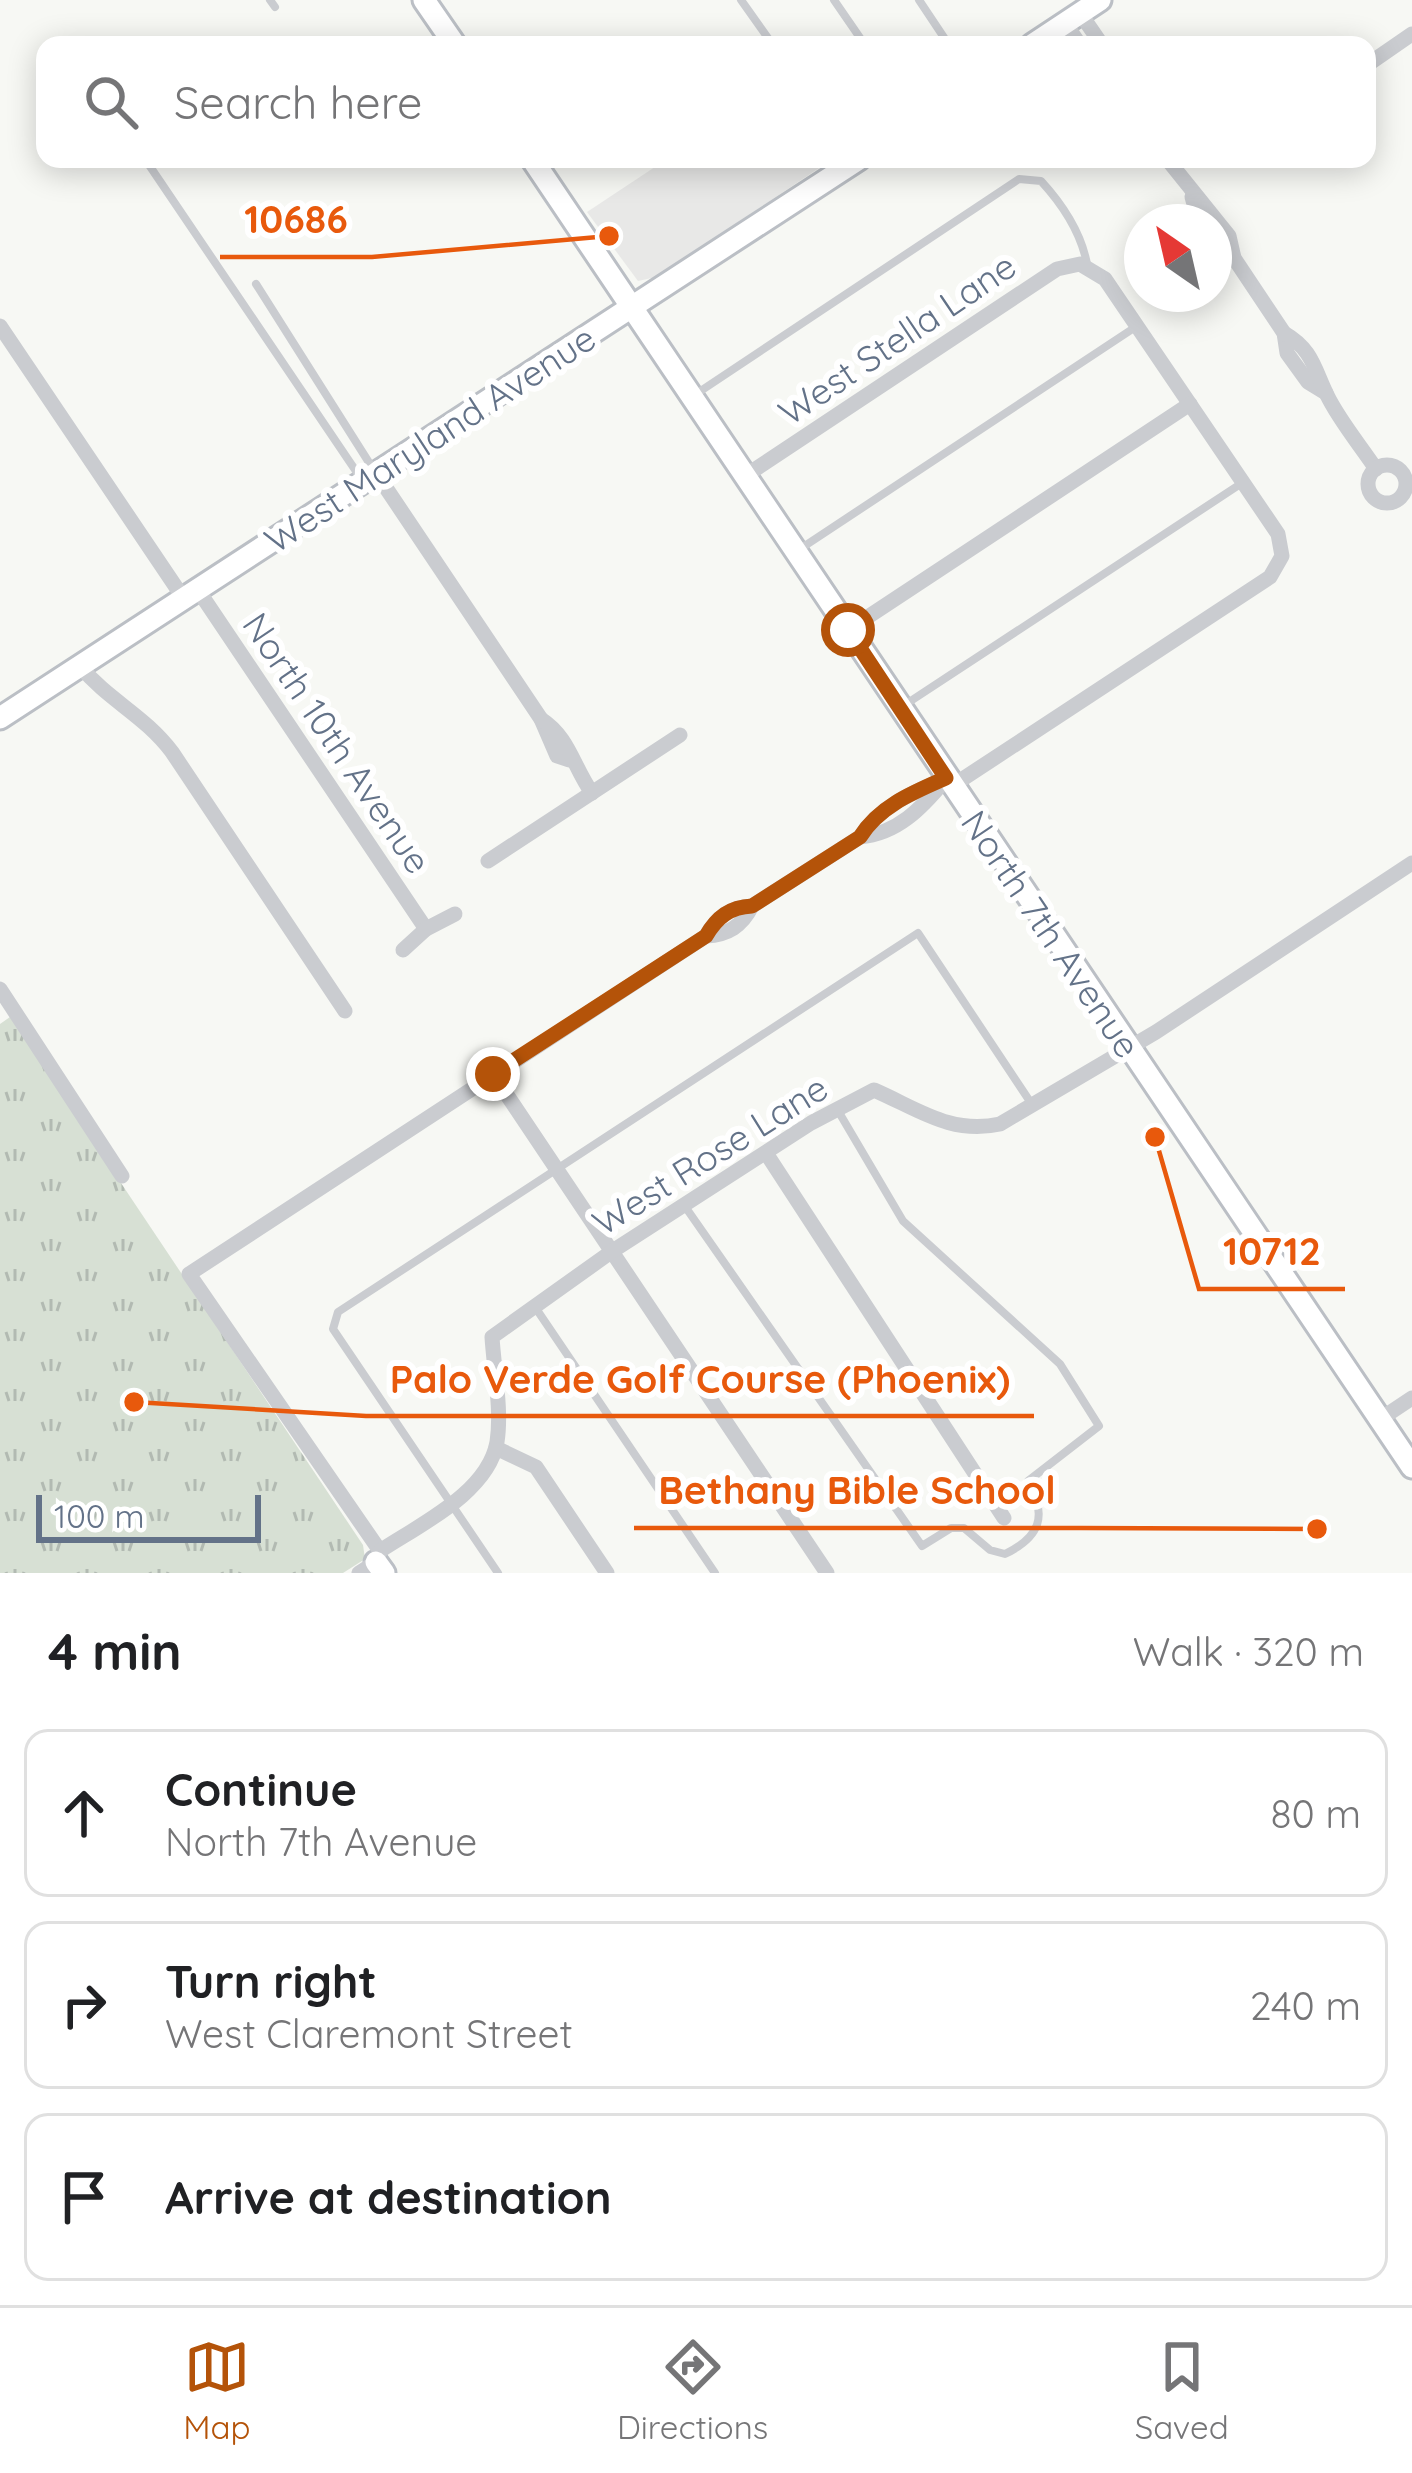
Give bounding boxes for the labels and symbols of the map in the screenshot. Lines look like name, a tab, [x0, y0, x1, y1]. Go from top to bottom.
callout: 10686	[220, 182, 372, 257]
text: 10686	[244, 194, 348, 243]
north arrow	[1124, 204, 1232, 312]
street label: West Stella Lane	[770, 243, 1024, 435]
street label: West Maryland Avenue	[256, 315, 603, 562]
route start	[821, 603, 875, 657]
street label: North 10th Avenue	[234, 604, 441, 882]
street label: North 7th Avenue	[952, 802, 1151, 1066]
route end	[466, 1047, 520, 1101]
street label: West Rose Lane	[584, 1064, 835, 1245]
callout: 10712	[1199, 1214, 1345, 1289]
text: 10712	[1223, 1226, 1321, 1275]
callout: Palo Verde Golf Course (Phoenix)	[366, 1341, 1034, 1416]
text: Palo Verde Golf Course (Phoenix)	[390, 1354, 1010, 1403]
callout: Bethany Bible School	[634, 1453, 1080, 1528]
text: Bethany Bible School	[658, 1465, 1056, 1514]
scale bar	[36, 1489, 261, 1542]

